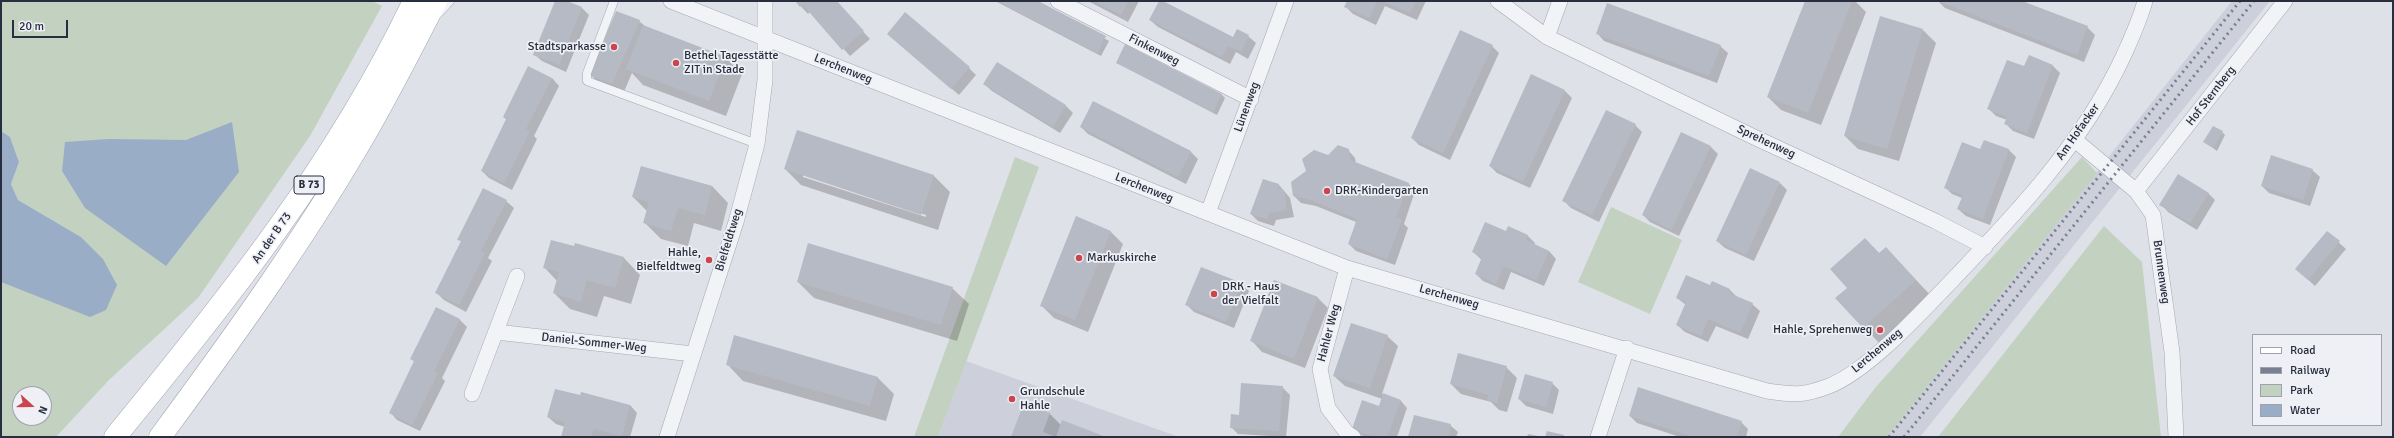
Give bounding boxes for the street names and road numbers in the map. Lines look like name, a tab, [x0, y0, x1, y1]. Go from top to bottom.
street label: Finkenweg	[1126, 31, 1182, 69]
street label: Lerchenweg	[812, 51, 874, 87]
street label: Hof Sternberg	[2183, 63, 2239, 129]
street label: Lünenweg	[1231, 80, 1263, 134]
street label: Am Hofacker	[2053, 101, 2103, 163]
street label: Sprehenweg	[1734, 122, 1798, 162]
street label: Lerchenweg	[1113, 170, 1175, 206]
road number: B 73	[294, 176, 324, 194]
street label: Bielfeldtweg	[713, 207, 745, 273]
street label: An der B 73	[249, 210, 295, 266]
street label: Brunnenweg	[2149, 239, 2173, 305]
street label: Lerchenweg	[1417, 282, 1481, 312]
street label: Hahler Weg	[1314, 303, 1344, 363]
street label: Lerchenweg	[1849, 326, 1905, 376]
street label: Daniel-Sommer-Weg	[541, 330, 647, 356]

